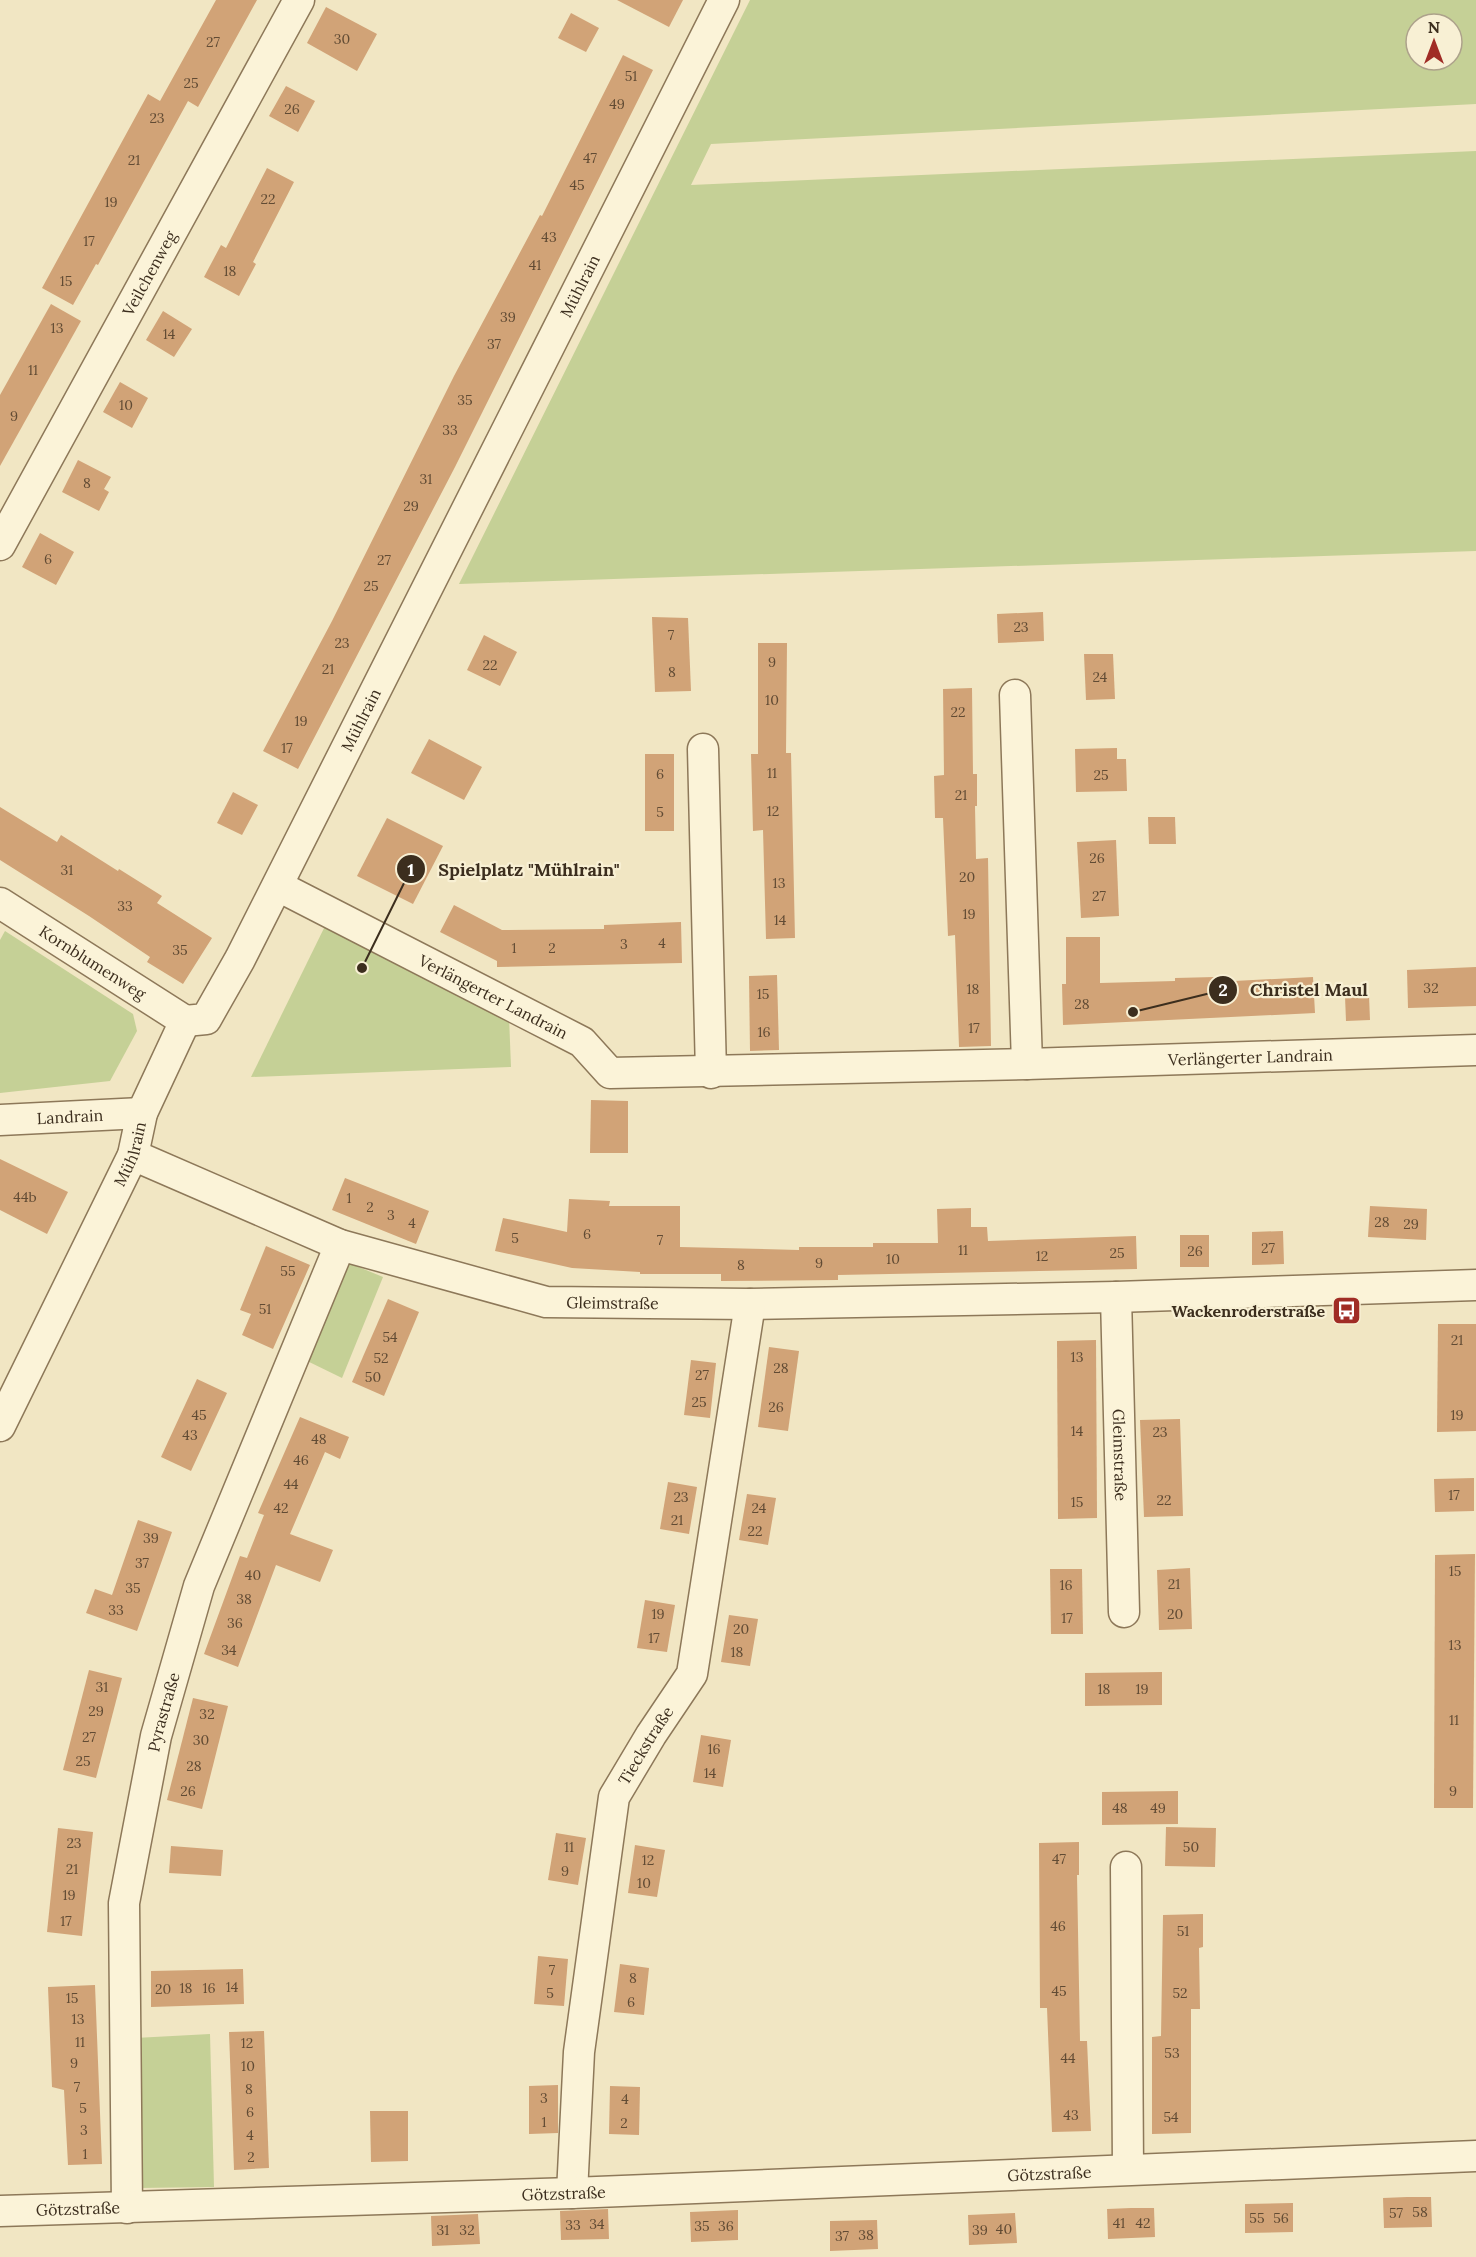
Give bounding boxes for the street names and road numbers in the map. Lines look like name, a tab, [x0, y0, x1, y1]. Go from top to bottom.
street label: Veilchenweg	[117, 226, 181, 320]
street label: Mühlrain	[556, 251, 604, 321]
street label: Mühlrain	[337, 685, 385, 754]
street label: Kornblumenweg	[36, 921, 151, 1004]
street label: Verlängerter Landrain	[415, 950, 571, 1043]
street label: Verlängerter Landrain	[1167, 1044, 1333, 1070]
street label: Landrain	[36, 1105, 104, 1128]
street label: Mühlrain	[109, 1119, 150, 1190]
street label: Gleimstraße	[566, 1292, 659, 1313]
street label: Gleimstraße	[1109, 1409, 1131, 1502]
street label: Pyrastraße	[143, 1670, 184, 1754]
street label: Tieckstraße	[614, 1702, 678, 1788]
street label: Götzstraße	[1007, 2162, 1092, 2185]
street label: Götzstraße	[521, 2182, 607, 2205]
street label: Götzstraße	[36, 2197, 121, 2220]

